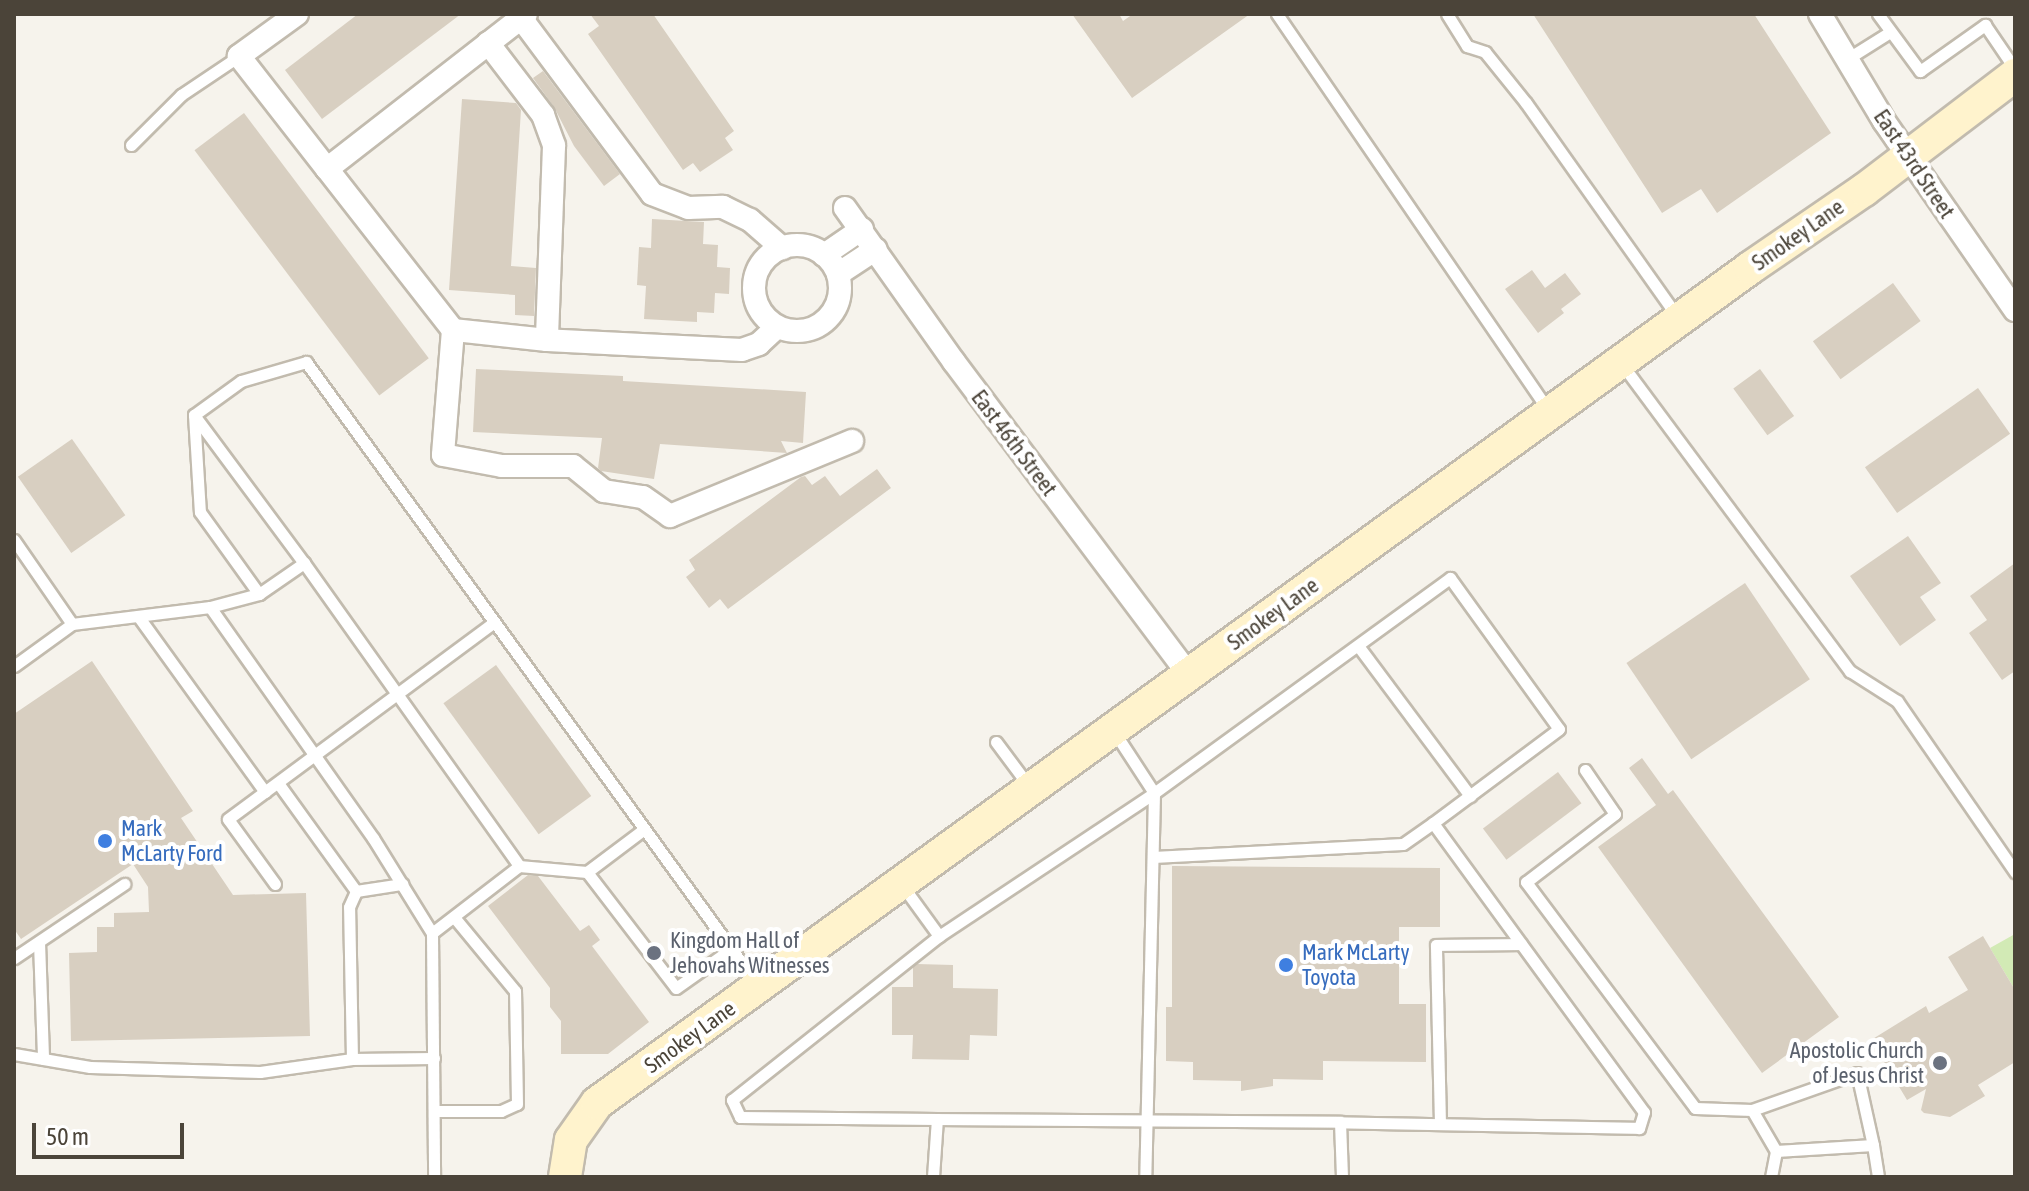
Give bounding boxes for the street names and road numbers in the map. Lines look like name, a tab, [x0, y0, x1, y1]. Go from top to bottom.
street label: East 43rd Street	[1868, 105, 1960, 223]
street label: Smokey Lane	[1747, 194, 1849, 276]
street label: East 46th Street	[966, 385, 1062, 501]
street label: Smokey Lane	[1222, 572, 1324, 656]
street label: Smokey Lane	[639, 995, 741, 1079]

